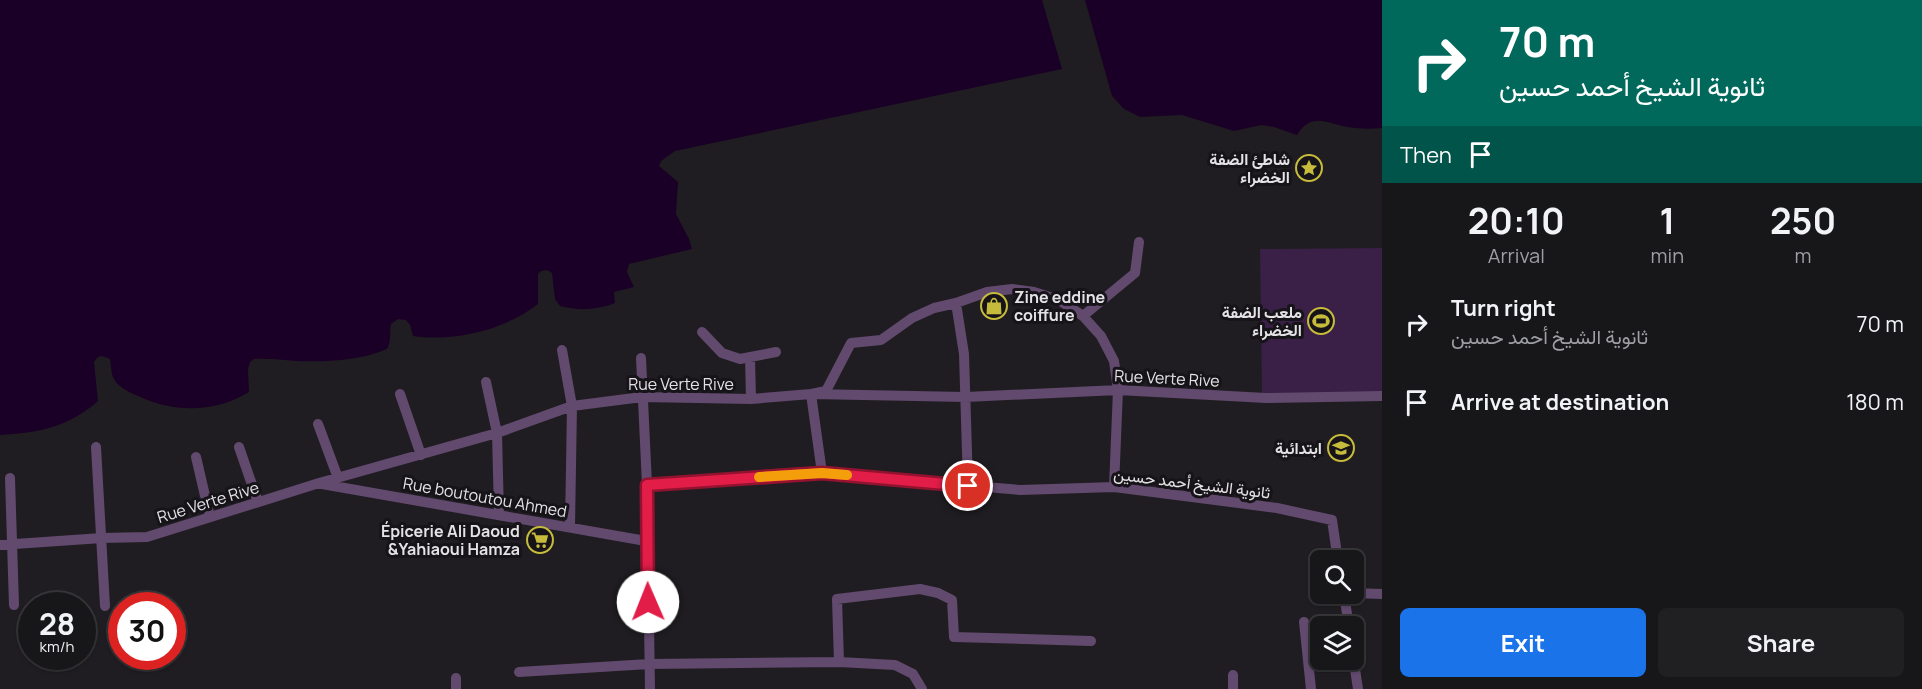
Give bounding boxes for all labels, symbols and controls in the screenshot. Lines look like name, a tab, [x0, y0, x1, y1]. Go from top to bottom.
text: 70 m	[1499, 12, 1595, 70]
icon: right	[1400, 24, 1478, 102]
text: ثانوية الشيخ أحمد حسين	[1499, 67, 1765, 104]
icon: arrive	[1464, 138, 1497, 171]
text: Then	[1400, 140, 1452, 170]
place label: شاطئ الضفة الخضراء	[1209, 148, 1290, 188]
place icon: شاطئ الضفة الخضراء	[1294, 153, 1324, 183]
text: 20:10	[1468, 196, 1565, 245]
text: 1	[1659, 196, 1675, 245]
text: 250	[1770, 196, 1836, 245]
text: Arrival	[1488, 242, 1545, 269]
text: min	[1651, 242, 1684, 269]
text: m	[1795, 242, 1812, 269]
place label: Zine eddine coiffure	[1014, 286, 1106, 326]
shop icon: Zine eddine coiffure	[979, 291, 1009, 321]
text: Turn right	[1451, 293, 1556, 323]
place label: ملعب الضفة الخضراء	[1222, 301, 1302, 341]
sports icon: ملعب الضفة الخضراء	[1306, 306, 1336, 336]
icon: right	[1400, 308, 1433, 341]
text: 70 m	[1856, 309, 1904, 339]
text: ثانوية الشيخ أحمد حسين	[1451, 323, 1648, 350]
street label: Rue Verte Rive	[1114, 364, 1220, 392]
street label: Rue Verte Rive	[628, 373, 734, 395]
icon: arrive	[1400, 386, 1433, 419]
text: Arrive at destination	[1451, 387, 1669, 417]
text: 180 m	[1846, 387, 1904, 417]
school or university icon: ابتدائية	[1326, 433, 1356, 463]
place label: ابتدائية	[1275, 437, 1322, 459]
pin	[942, 460, 993, 511]
street label: ثانوية الشيخ أحمد حسين	[1112, 462, 1272, 505]
icon: arrive	[951, 469, 984, 502]
street label: Rue boutoutou Ahmed	[401, 472, 569, 522]
street label: Rue Verte Rive	[154, 476, 262, 528]
place label: Épicerie Ali Daoud &Yahiaoui Hamza	[381, 520, 520, 560]
supermarket icon: Épicerie Ali Daoud &Yahiaoui Hamza	[525, 525, 555, 555]
map controls	[1310, 550, 1364, 670]
button: search	[1310, 550, 1364, 604]
position arrow	[616, 570, 680, 634]
speed limit sign: 30	[108, 592, 186, 670]
text: 28	[39, 603, 75, 644]
button: Exit	[1400, 608, 1646, 677]
button: Share	[1658, 608, 1904, 677]
button: layers	[1310, 616, 1364, 670]
text: km/h	[40, 636, 74, 657]

